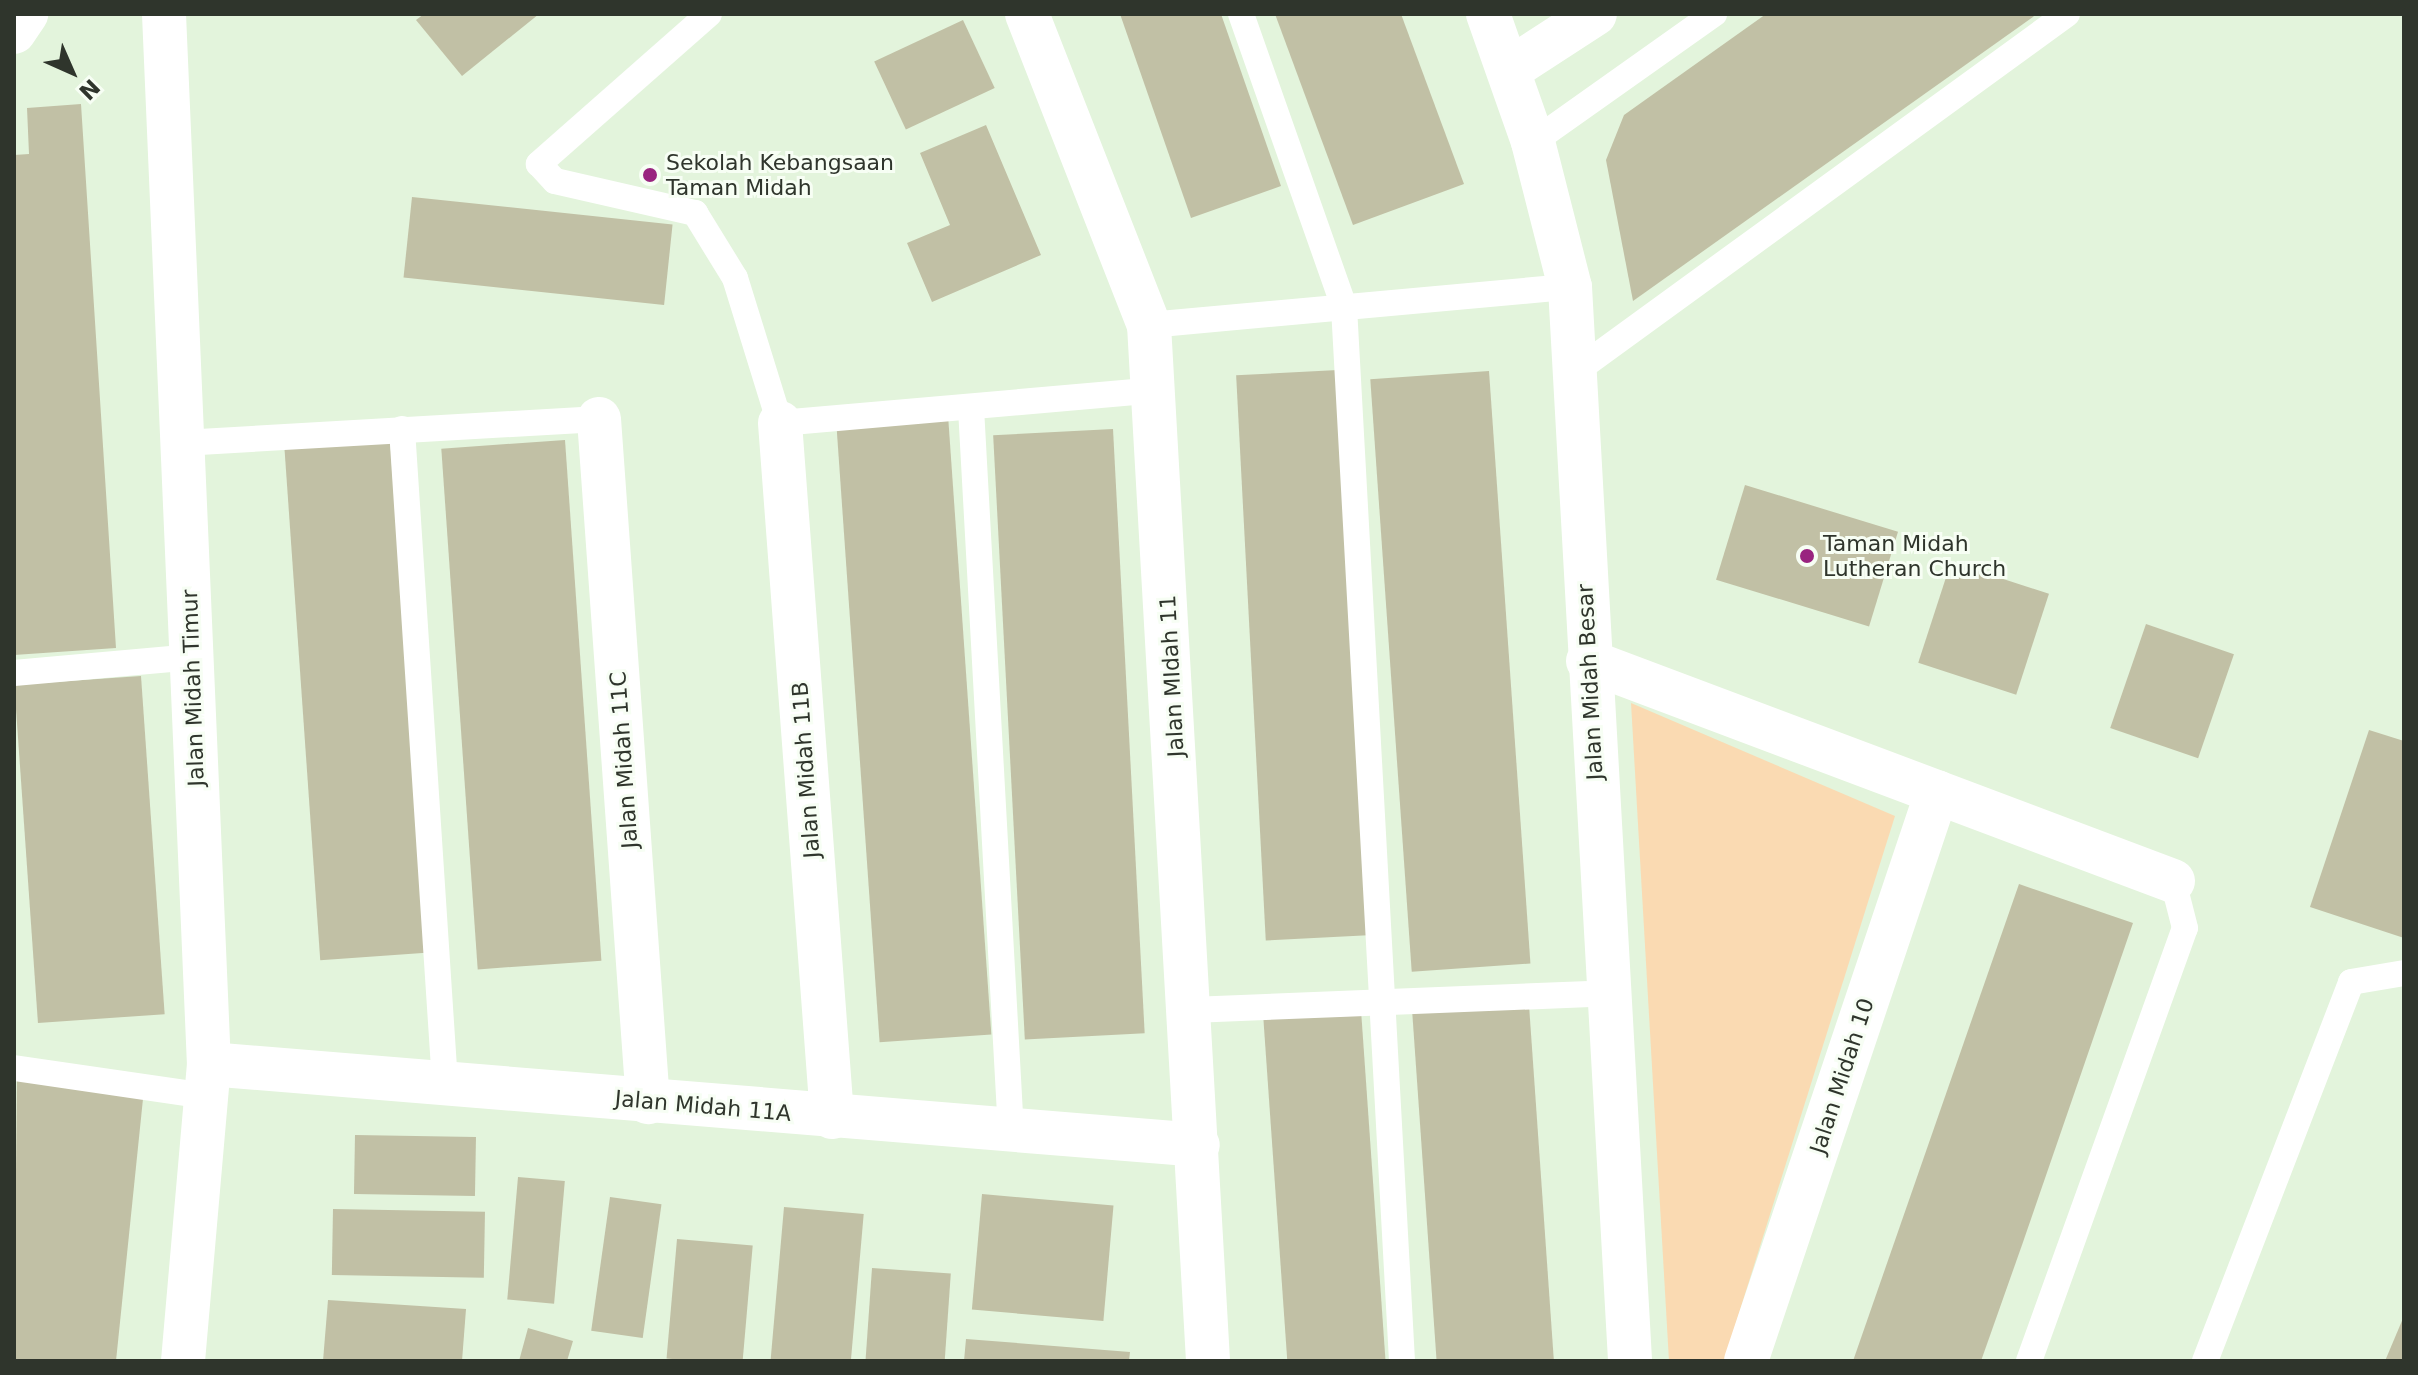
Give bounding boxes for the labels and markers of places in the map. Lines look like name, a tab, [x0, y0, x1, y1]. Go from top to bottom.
place label: Sekolah Kebangsaan Taman Midah	[666, 149, 894, 200]
marker: Sekolah Kebangsaan Taman Midah	[641, 166, 659, 184]
place label: Taman Midah Lutheran Church	[1823, 530, 2006, 582]
marker: Taman Midah Lutheran Church	[1798, 547, 1816, 565]

